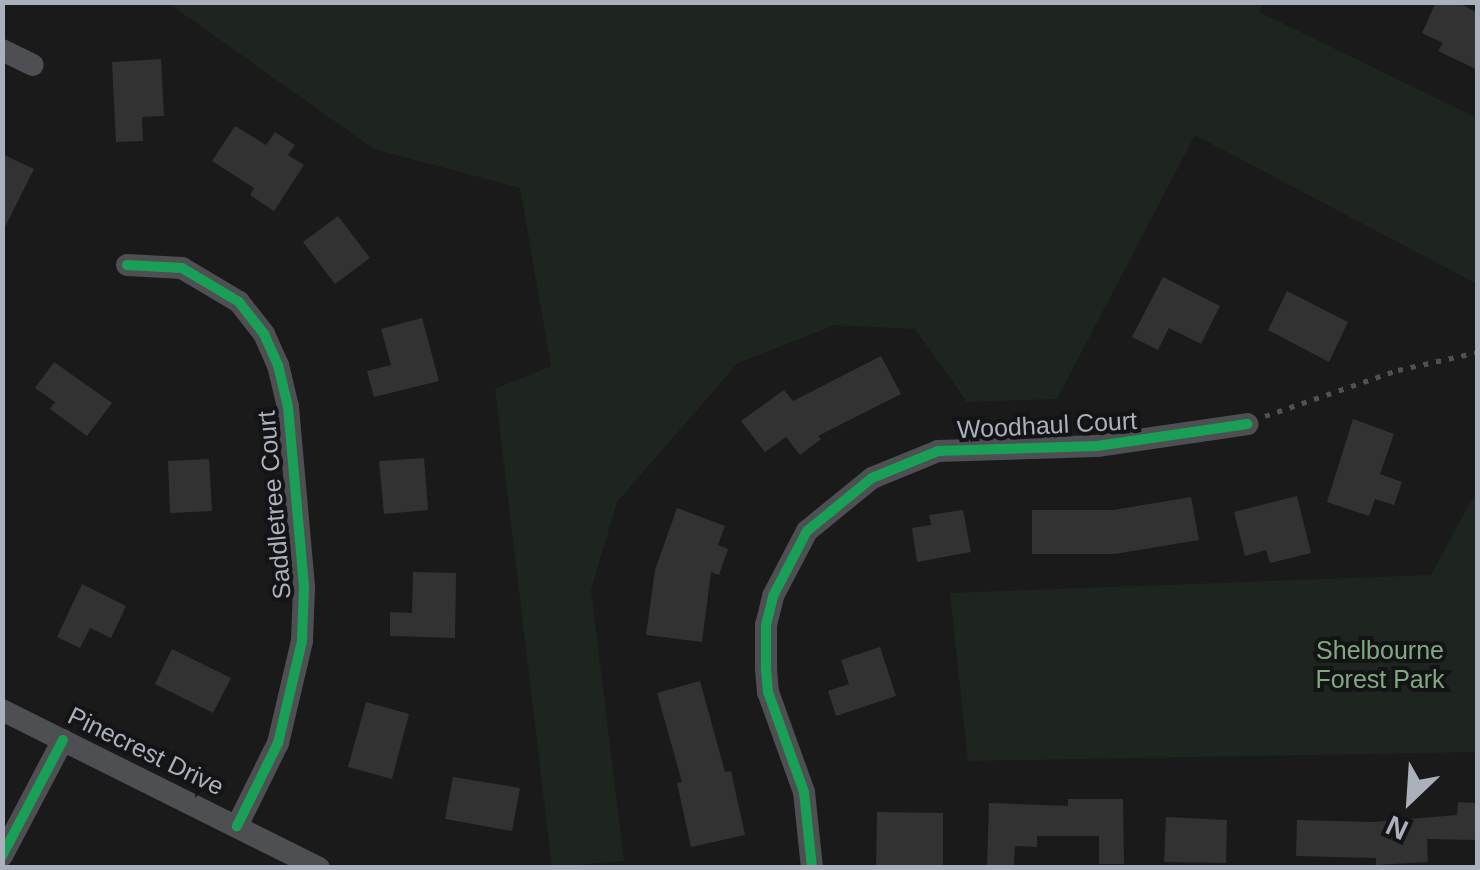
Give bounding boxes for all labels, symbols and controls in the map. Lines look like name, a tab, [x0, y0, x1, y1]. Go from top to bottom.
street label: Woodhaul Court	[956, 405, 1138, 445]
street label: Saddletree Court	[251, 410, 297, 600]
park label: Shelbourne Forest Park	[1315, 636, 1445, 695]
street label: Pinecrest Drive	[63, 700, 229, 802]
north arrow	[1360, 750, 1460, 850]
text: N	[1381, 809, 1413, 846]

